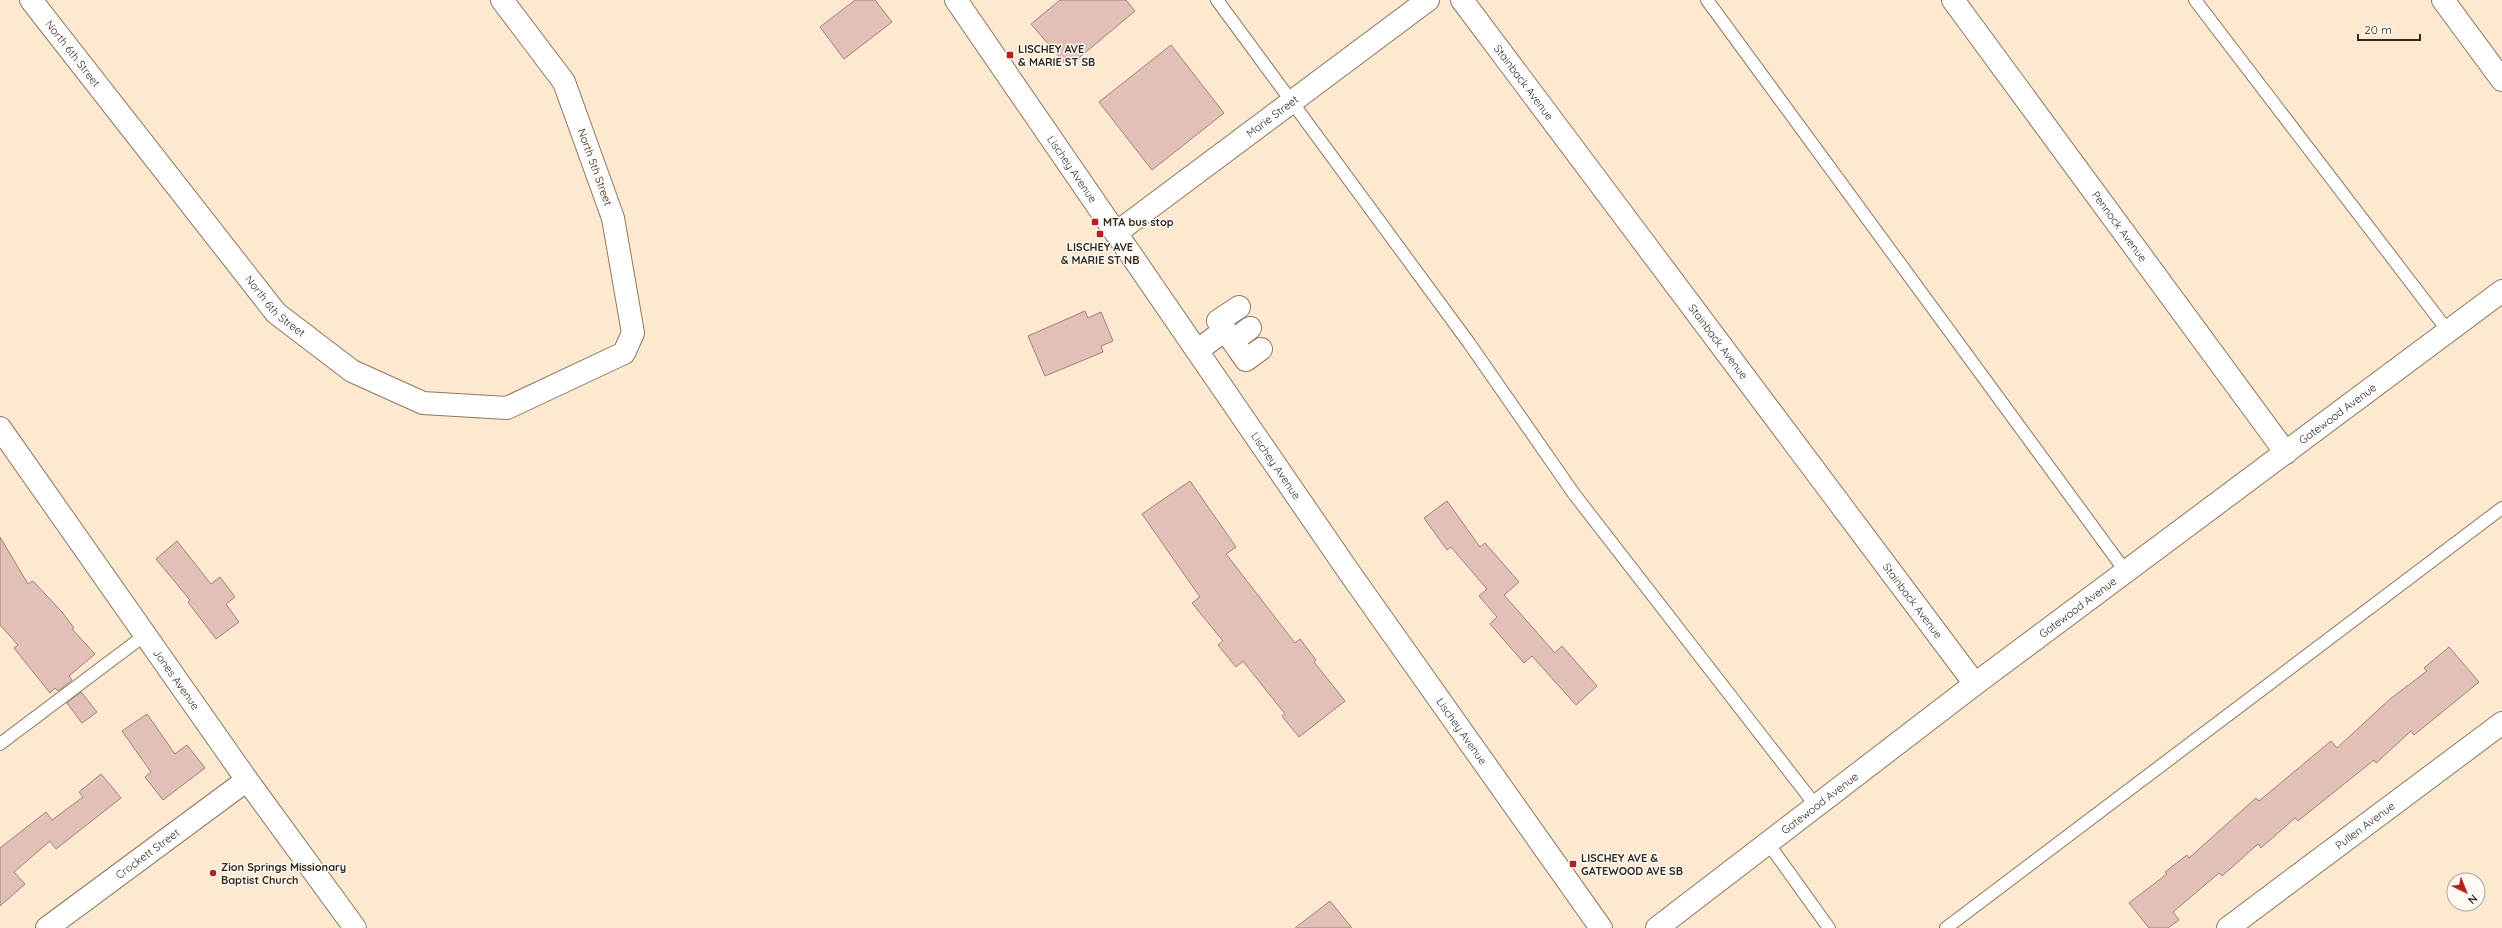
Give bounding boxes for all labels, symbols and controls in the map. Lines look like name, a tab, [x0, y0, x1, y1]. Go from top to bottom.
scale bar	[2358, 16, 2420, 42]
street label: North 6th Street	[42, 17, 104, 90]
text: 20 m	[2364, 22, 2392, 37]
place label: LISCHEY AVE & MARIE ST SB	[1018, 42, 1095, 69]
street label: Stainback Avenue	[1491, 42, 1557, 123]
marker: LISCHEY AVE & MARIE ST SB	[1005, 50, 1015, 60]
street label: Marie Street	[1243, 92, 1301, 140]
street label: North 5th Street	[575, 127, 616, 208]
street label: Lischey Avenue	[1044, 133, 1100, 205]
street label: Pennock Avenue	[2089, 188, 2150, 265]
place label: MTA bus stop	[1103, 215, 1174, 229]
marker: MTA bus stop	[1090, 217, 1100, 227]
marker: LISCHEY AVE & MARIE ST NB	[1095, 229, 1105, 239]
place label: LISCHEY AVE & MARIE ST NB	[1061, 240, 1139, 267]
street label: North 6th Street	[242, 272, 308, 340]
street label: Stainback Avenue	[1685, 301, 1751, 382]
street label: Gatewood Avenue	[2296, 380, 2379, 447]
street label: Lischey Avenue	[1248, 429, 1304, 502]
street label: Stainback Avenue	[1880, 560, 1945, 641]
street label: Gatewood Avenue	[2036, 574, 2119, 641]
street label: Jones Avenue	[150, 646, 203, 713]
street label: Lischey Avenue	[1433, 695, 1490, 767]
street label: Gatewood Avenue	[1778, 769, 1861, 837]
street label: Pullen Avenue	[2332, 799, 2398, 852]
street label: Crockett Street	[113, 825, 182, 882]
place label: LISCHEY AVE & GATEWOOD AVE SB	[1581, 851, 1683, 878]
marker: LISCHEY AVE & GATEWOOD AVE SB	[1568, 859, 1578, 869]
place label: Zion Springs Missionary Baptist Church	[221, 860, 346, 887]
marker: Zion Springs Missionary Baptist Church	[208, 868, 218, 878]
north arrow	[2446, 872, 2486, 912]
text: N	[2465, 891, 2481, 907]

